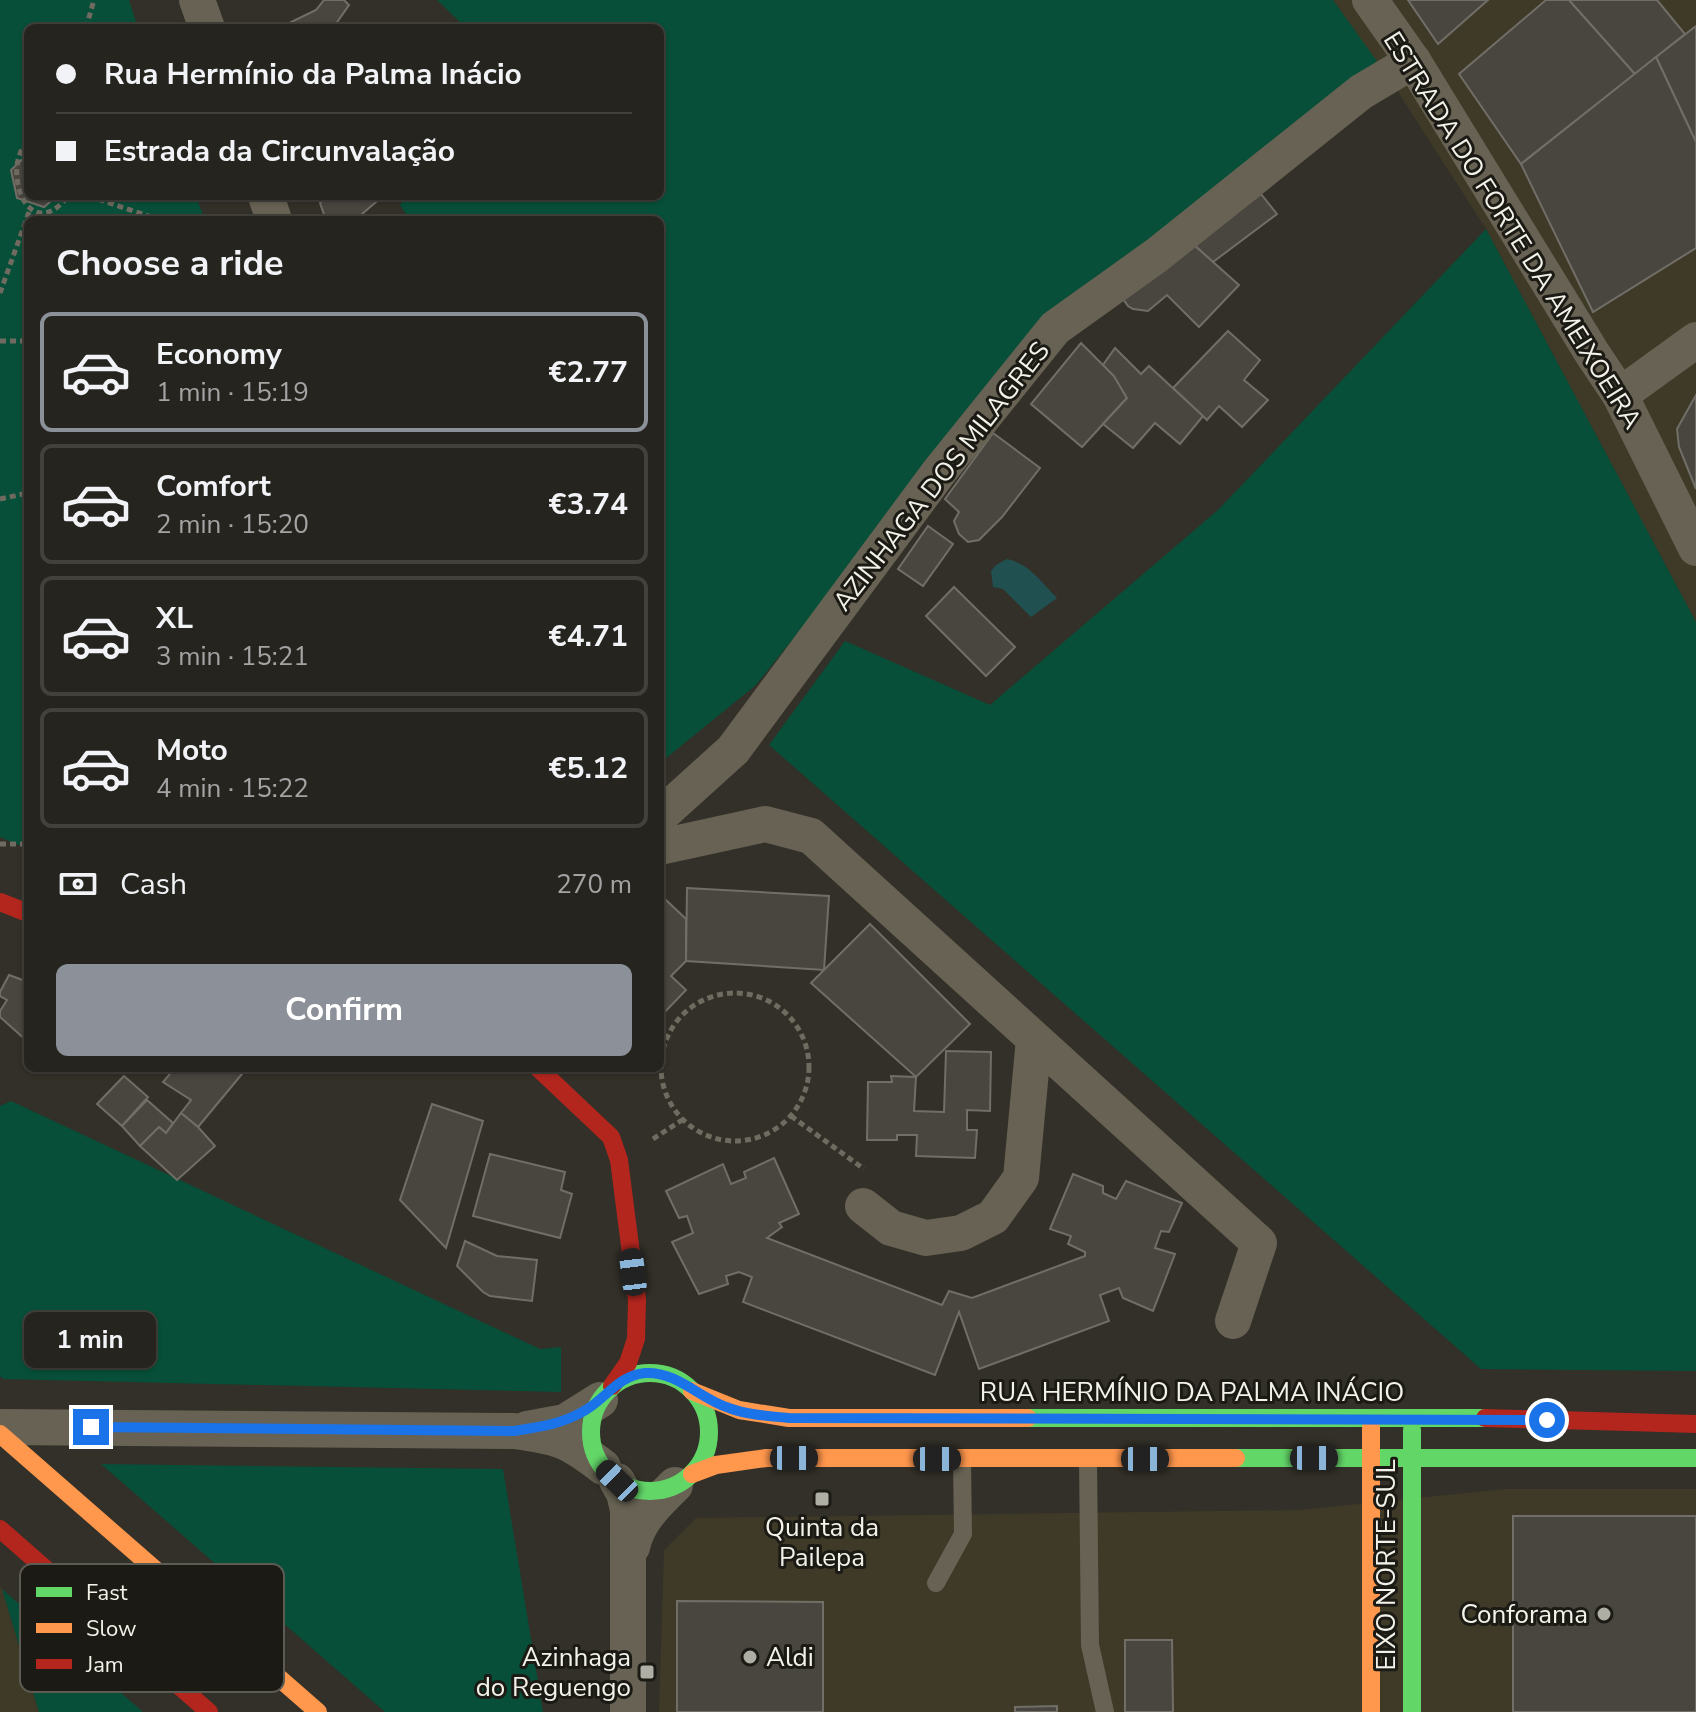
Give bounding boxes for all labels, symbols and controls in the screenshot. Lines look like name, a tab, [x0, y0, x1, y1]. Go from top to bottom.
street label: ESTRADA DO FORTE DA AMEIXOEIRA	[1375, 25, 1650, 436]
text: Rua Hermínio da Palma Inácio	[104, 54, 522, 95]
text: Estrada da Circunvalação	[104, 131, 455, 172]
text: Choose a ride	[56, 239, 284, 288]
text: Economy	[156, 334, 282, 375]
street label: AZINHAGA DOS MILAGRES	[825, 334, 1058, 618]
icon: car	[60, 336, 132, 408]
text: €2.77	[549, 352, 628, 393]
text: 1 min · 15:19	[156, 375, 309, 410]
text: Comfort	[156, 466, 271, 507]
icon: car	[60, 468, 132, 540]
text: €3.74	[549, 484, 628, 525]
text: 2 min · 15:20	[156, 507, 309, 542]
text: XL	[156, 598, 193, 639]
icon: car	[60, 600, 132, 672]
text: €4.71	[549, 616, 628, 657]
text: 3 min · 15:21	[156, 639, 309, 674]
text: Moto	[156, 730, 228, 771]
icon: car	[60, 732, 132, 804]
text: €5.12	[549, 748, 628, 789]
text: 4 min · 15:22	[156, 771, 309, 806]
icon: cash	[56, 862, 100, 906]
text: Cash	[120, 864, 187, 905]
text: 270 m	[556, 867, 632, 902]
button: Confirm	[56, 964, 632, 1056]
car	[618, 1247, 648, 1297]
callout: 1 min	[25, 1311, 157, 1367]
text: 1 min	[56, 1322, 124, 1357]
street label: RUA HERMÍNIO DA PALMA INÁCIO	[980, 1375, 1404, 1410]
route start	[1529, 1402, 1565, 1438]
route end	[73, 1409, 109, 1445]
car	[770, 1446, 818, 1470]
car	[1290, 1446, 1338, 1470]
car	[913, 1447, 961, 1471]
car	[1121, 1447, 1169, 1471]
car	[591, 1456, 643, 1506]
street label: EIXO NORTE-SUL	[1369, 1459, 1404, 1671]
marker: Quinta da Pailepa	[813, 1490, 831, 1508]
place label: Quinta da Pailepa	[765, 1510, 879, 1575]
legend	[20, 1564, 284, 1692]
text: Fast	[86, 1578, 128, 1608]
place label: Conforama	[1460, 1597, 1588, 1632]
marker: Conforama	[1595, 1605, 1613, 1623]
text: Slow	[86, 1614, 137, 1644]
place label: Azinhaga do Reguengo	[476, 1640, 631, 1705]
place label: Aldi	[766, 1640, 814, 1675]
marker: Aldi	[741, 1648, 759, 1666]
text: Jam	[85, 1650, 124, 1680]
marker: Azinhaga do Reguengo	[638, 1663, 656, 1681]

